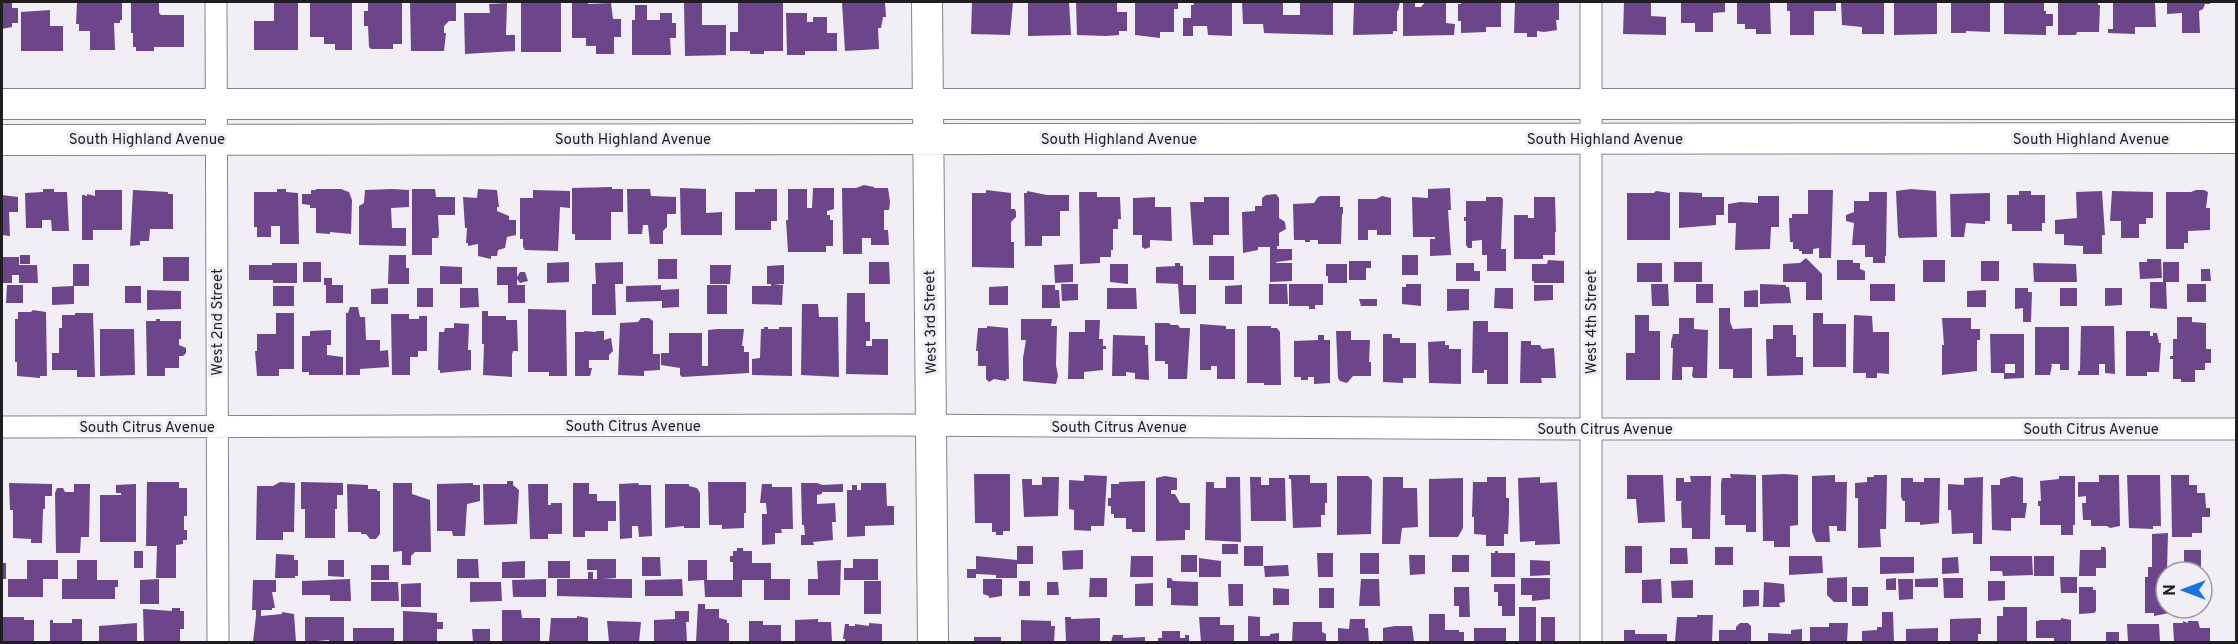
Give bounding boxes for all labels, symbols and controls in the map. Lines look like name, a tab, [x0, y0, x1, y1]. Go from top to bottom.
street label: South Highland Avenue	[69, 131, 225, 150]
street label: South Highland Avenue	[555, 131, 711, 150]
street label: South Highland Avenue	[1041, 131, 1197, 150]
street label: South Highland Avenue	[1527, 131, 1683, 150]
street label: South Highland Avenue	[2013, 131, 2169, 150]
street label: West 2nd Street	[209, 268, 228, 376]
street label: West 3rd Street	[921, 270, 942, 374]
street label: West 4th Street	[1583, 270, 1602, 374]
street label: South Citrus Avenue	[565, 418, 701, 437]
street label: South Citrus Avenue	[79, 419, 215, 438]
street label: South Citrus Avenue	[1051, 419, 1187, 438]
street label: South Citrus Avenue	[1537, 421, 1673, 440]
street label: South Citrus Avenue	[2023, 421, 2159, 440]
north arrow	[2154, 560, 2214, 620]
text: N	[2161, 584, 2181, 596]

